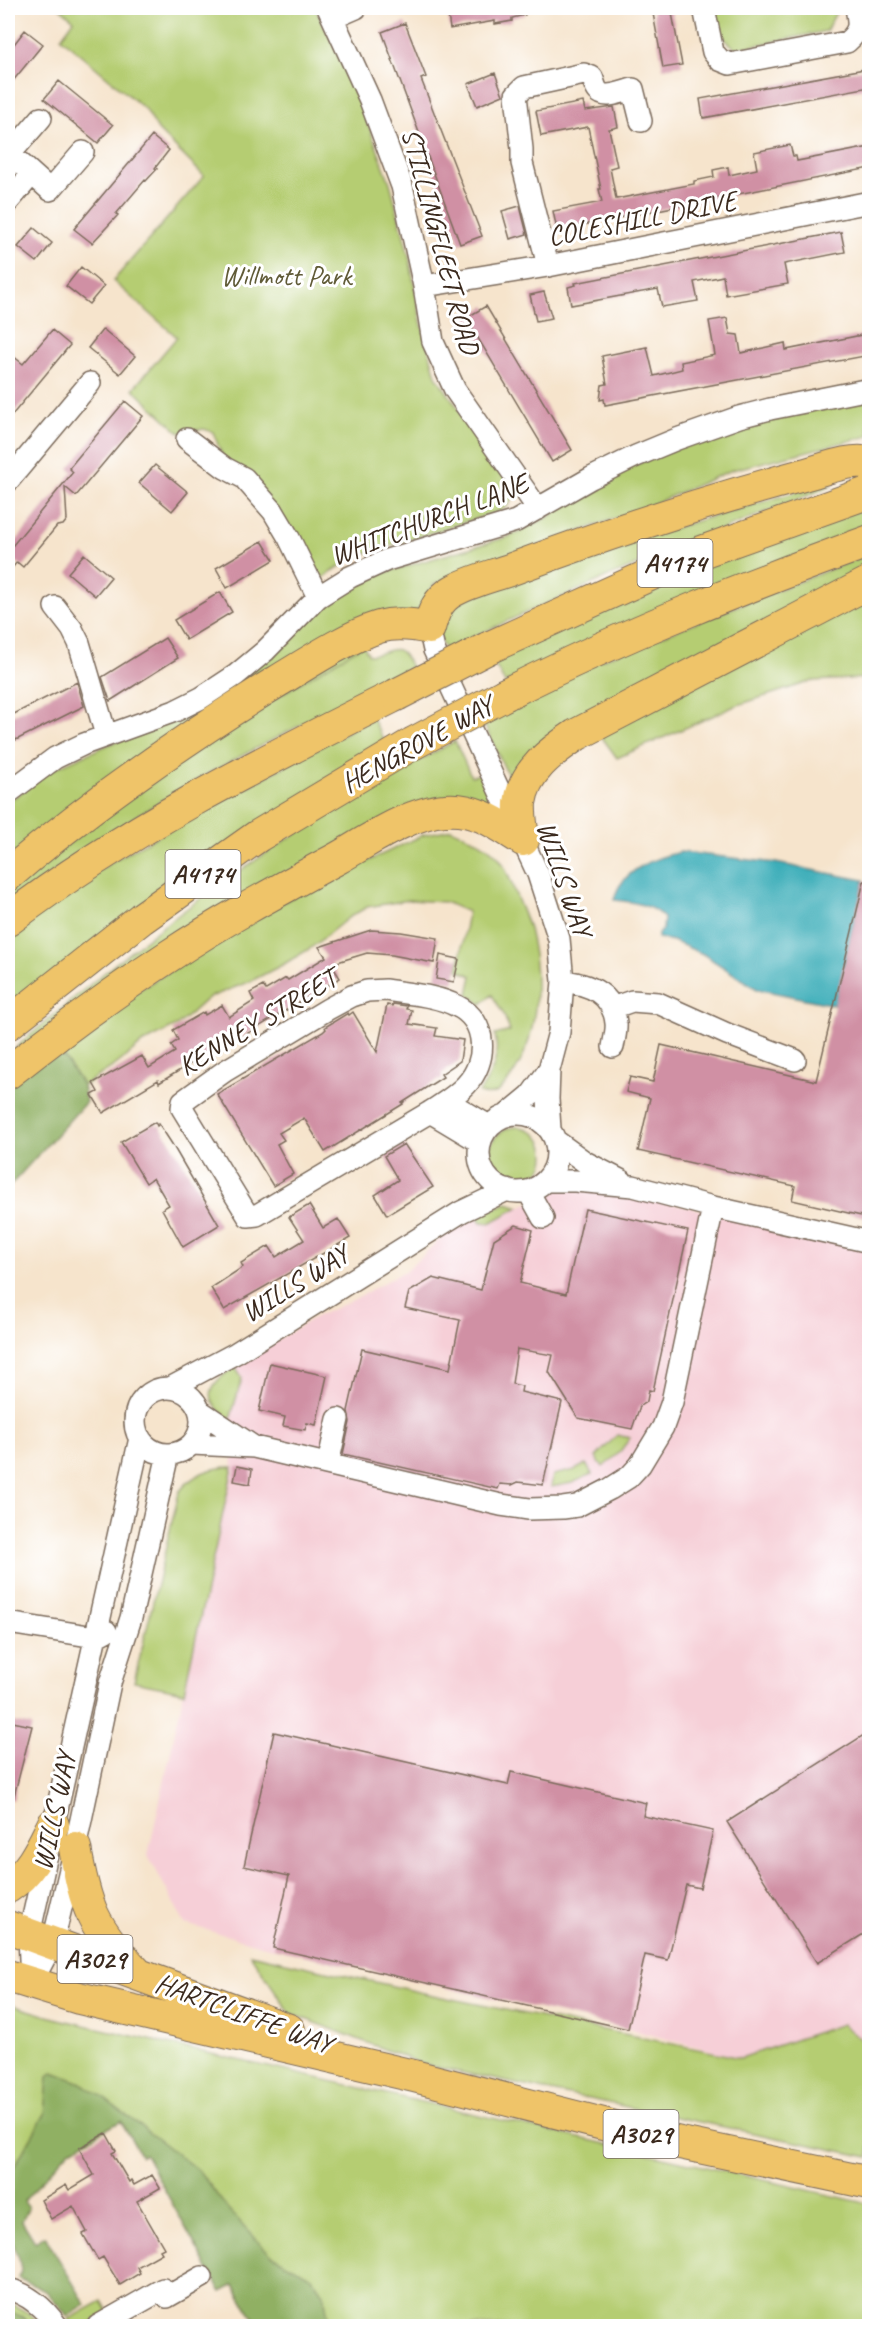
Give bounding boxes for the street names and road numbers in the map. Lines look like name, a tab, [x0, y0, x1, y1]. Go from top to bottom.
street label: STILLINGFLEET ROAD	[394, 124, 488, 360]
street label: COLESHILL DRIVE	[545, 182, 743, 253]
street label: WHITCHURCH LANE	[325, 464, 536, 573]
road number: A4174	[638, 539, 712, 587]
street label: HENGROVE WAY	[335, 685, 504, 800]
street label: WILLS WAY	[529, 817, 602, 945]
road number: A4174	[166, 850, 240, 898]
street label: KENNEY STREET	[171, 957, 349, 1083]
street label: WILLS WAY	[235, 1234, 358, 1330]
street label: WILLS WAY	[24, 1745, 84, 1873]
road number: A3029	[58, 1935, 132, 1983]
street label: HARTCLIFFE WAY	[151, 1965, 341, 2062]
road number: A3029	[604, 2110, 678, 2158]

